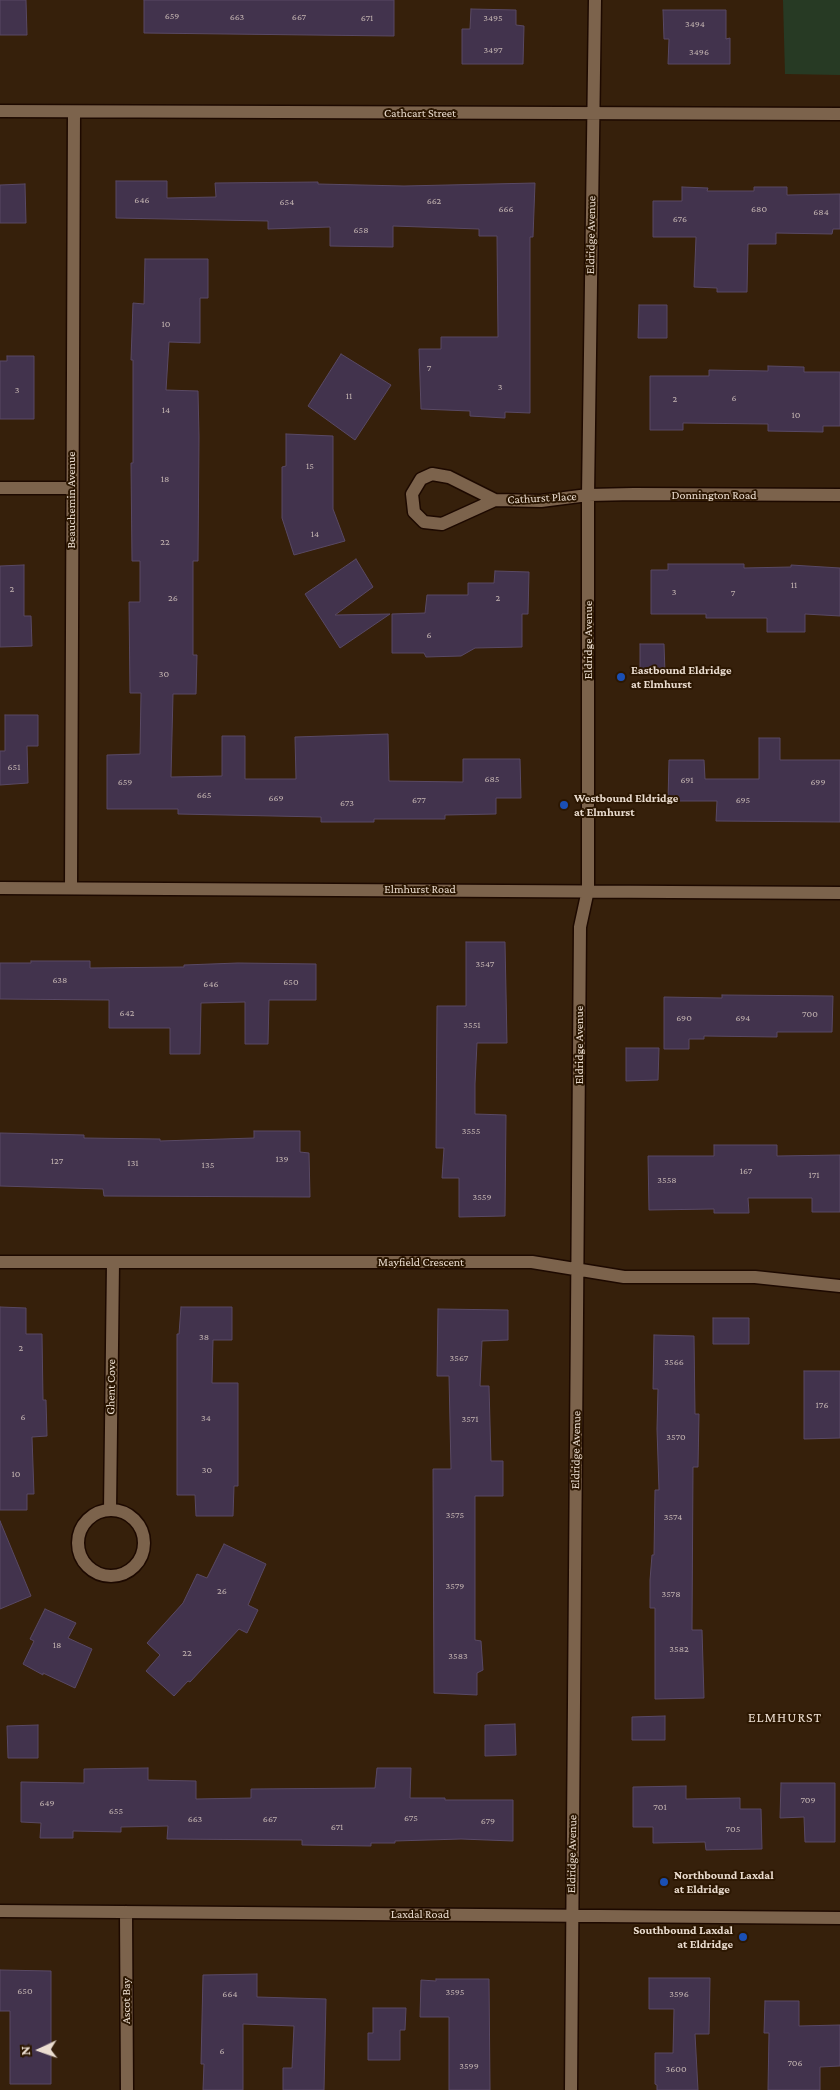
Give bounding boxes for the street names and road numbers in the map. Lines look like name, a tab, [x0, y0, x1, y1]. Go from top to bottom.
street label: Cathcart Street	[384, 106, 456, 120]
street label: Eldridge Avenue	[583, 196, 599, 274]
street label: Beauchemin Avenue	[64, 451, 78, 549]
street label: Donnington Road	[671, 488, 757, 502]
street label: Cathurst Place	[507, 489, 577, 507]
street label: Eldridge Avenue	[581, 601, 595, 679]
street label: Elmhurst Road	[384, 882, 456, 896]
street label: Eldridge Avenue	[572, 1006, 586, 1084]
street label: Mayfield Crescent	[378, 1255, 464, 1269]
street label: Ghent Cove	[103, 1359, 119, 1415]
street label: Eldridge Avenue	[568, 1411, 584, 1489]
street label: Eldridge Avenue	[564, 1815, 580, 1893]
street label: Laxdal Road	[391, 1907, 449, 1921]
street label: Ascot Bay	[119, 1978, 133, 2024]

